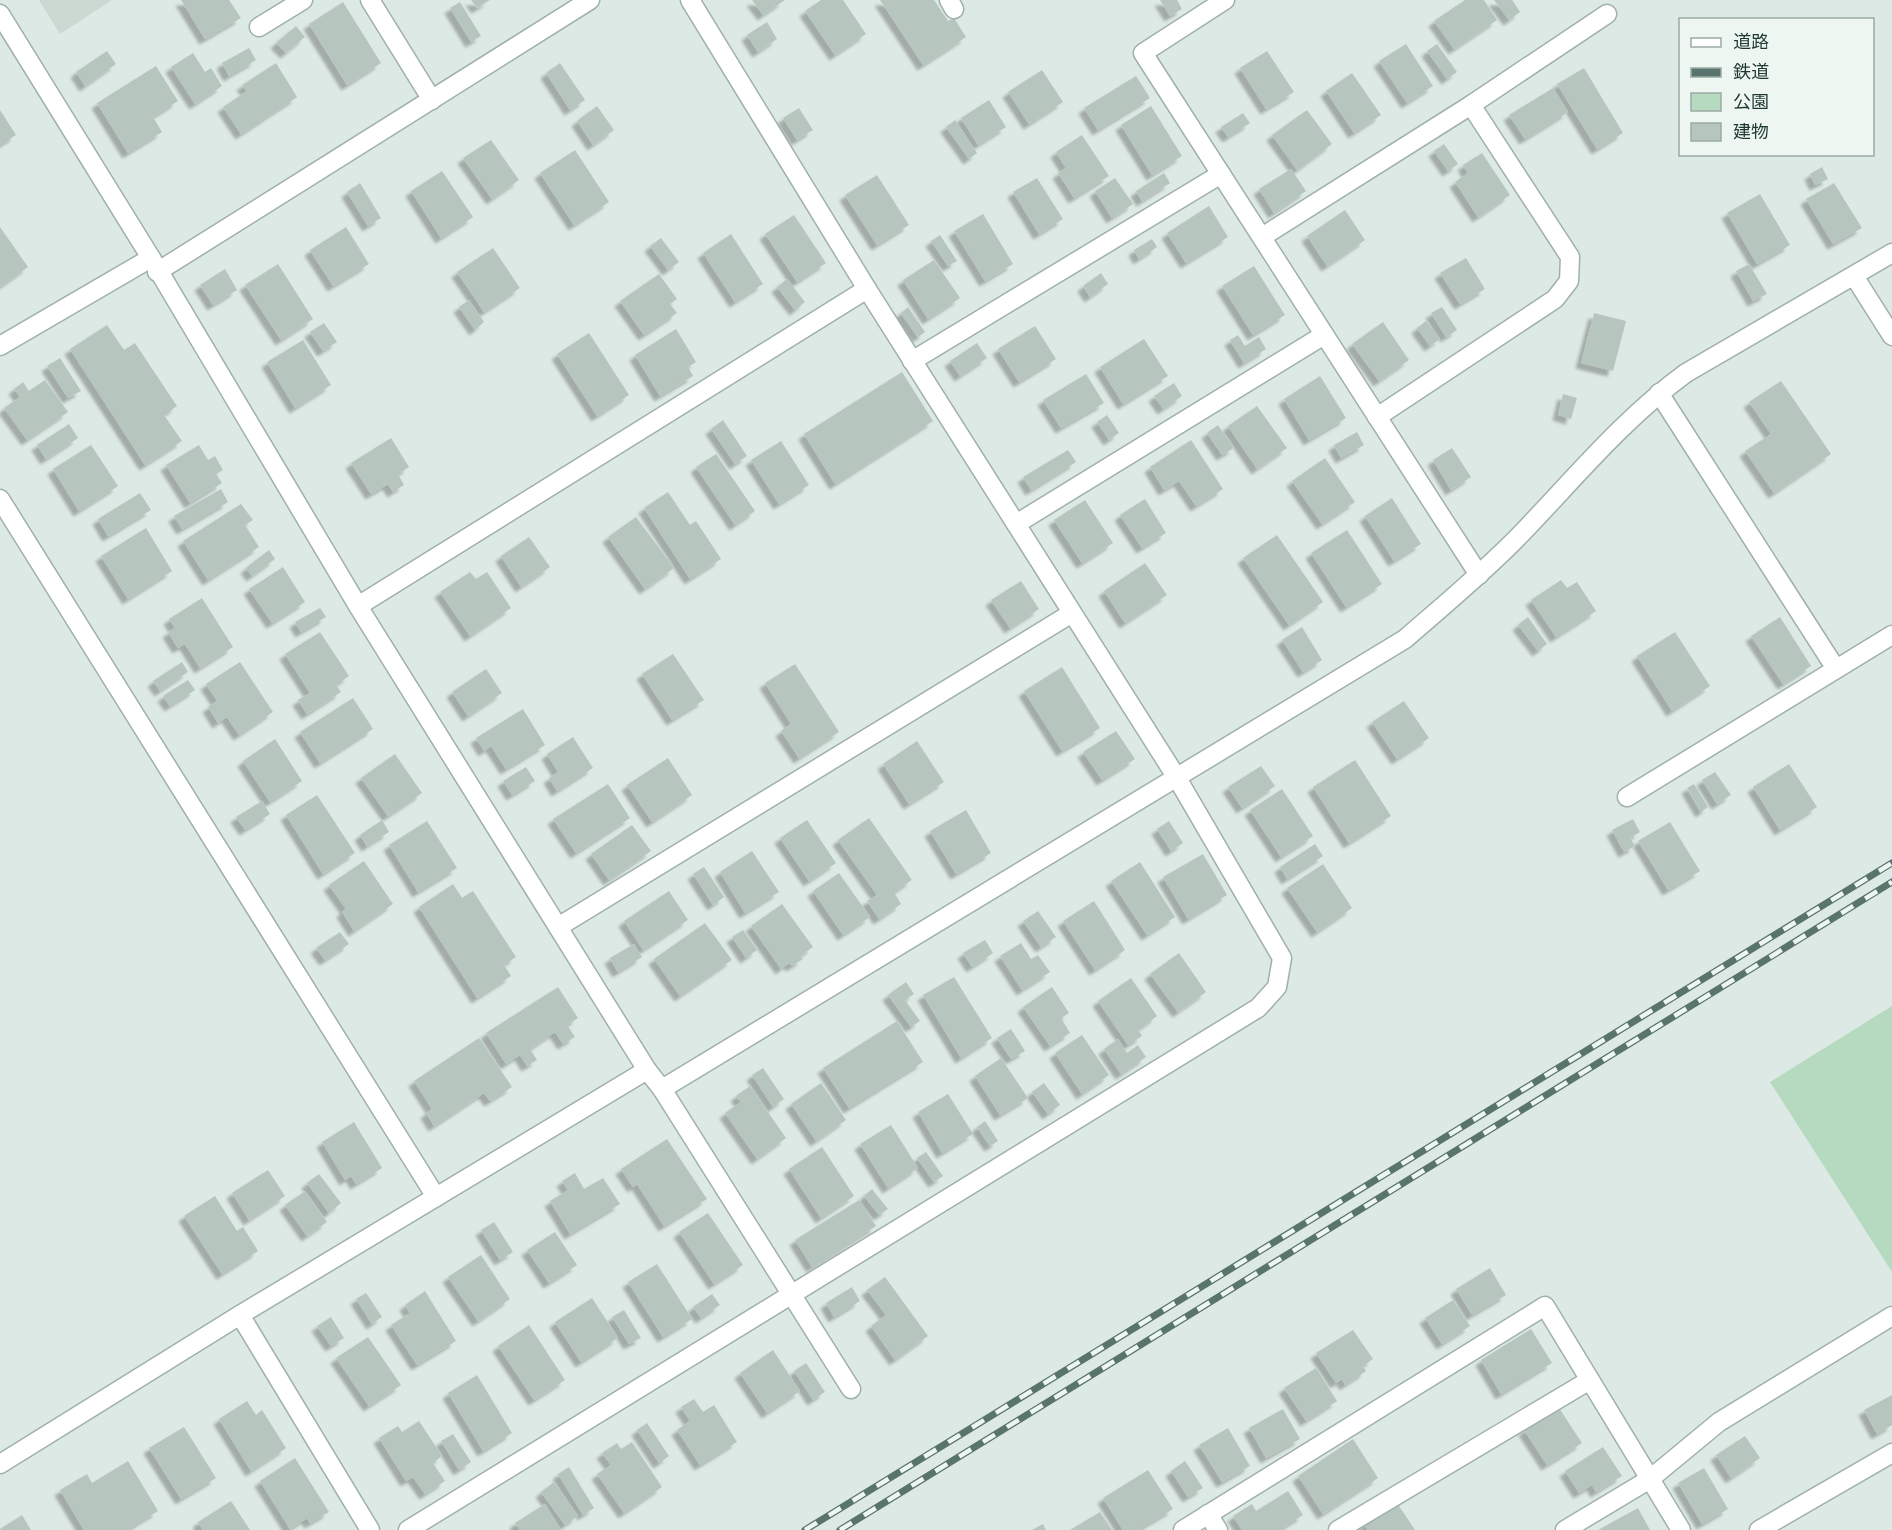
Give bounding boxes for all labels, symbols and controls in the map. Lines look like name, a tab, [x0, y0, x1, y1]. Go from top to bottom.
legend	[1679, 18, 1874, 156]
text: 道路	[1733, 32, 1769, 52]
text: 鉄道	[1733, 62, 1769, 82]
text: 公園	[1733, 92, 1769, 112]
text: 建物	[1733, 122, 1769, 142]

